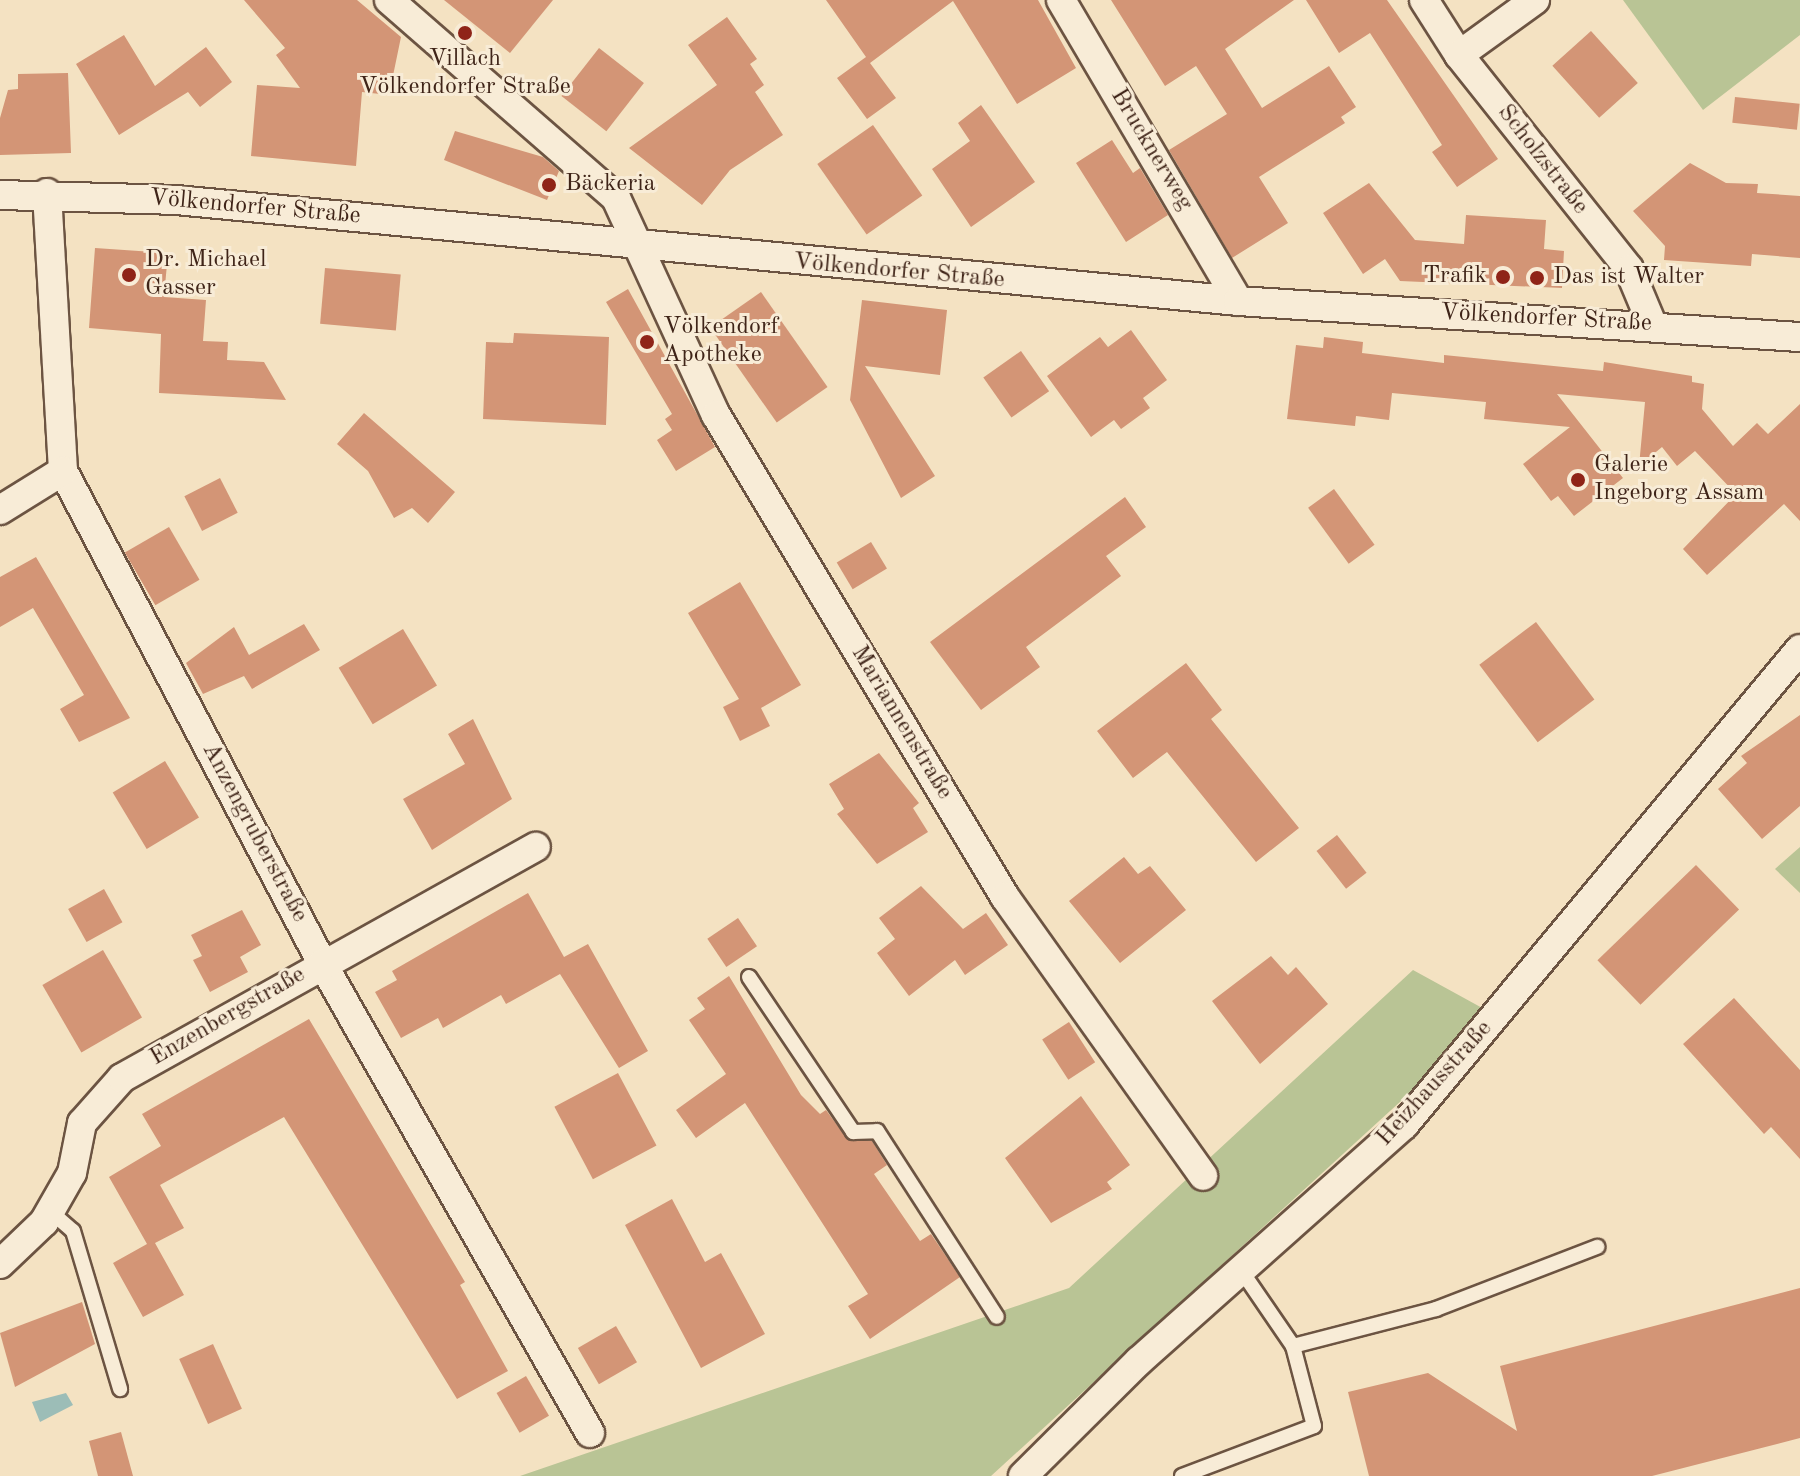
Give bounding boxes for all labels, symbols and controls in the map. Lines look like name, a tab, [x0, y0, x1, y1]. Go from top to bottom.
marker: Villach Völkendorfer Straße	[456, 24, 474, 42]
place label: Villach Völkendorfer Straße	[359, 46, 571, 102]
street label: Brucknerweg	[1103, 84, 1199, 216]
street label: Scholzstraße	[1490, 99, 1594, 221]
place label: Bäckeria	[565, 171, 656, 199]
marker: Bäckeria	[540, 176, 558, 194]
street label: Völkendorfer Straße	[148, 184, 362, 232]
place label: Dr. Michael Gasser	[145, 247, 266, 303]
street label: Völkendorfer Straße	[792, 248, 1006, 296]
place label: Trafik	[1423, 263, 1487, 291]
place label: Das ist Walter	[1553, 264, 1704, 292]
marker: Dr. Michael Gasser	[120, 266, 138, 284]
marker: Trafik	[1494, 268, 1512, 286]
marker: Das ist Walter	[1528, 269, 1546, 287]
street label: Völkendorfer Straße	[1439, 299, 1653, 339]
place label: Völkendorf Apotheke	[663, 314, 779, 370]
marker: Völkendorf Apotheke	[638, 333, 656, 351]
place label: Galerie Ingeborg Assam	[1594, 452, 1764, 508]
marker: Galerie Ingeborg Assam	[1569, 471, 1587, 489]
street label: Mariannenstraße	[844, 641, 958, 805]
street label: Anzengruberstraße	[195, 738, 313, 928]
street label: Enzenbergstraße	[145, 961, 311, 1073]
street label: Heizhausstraße	[1371, 1015, 1499, 1153]

